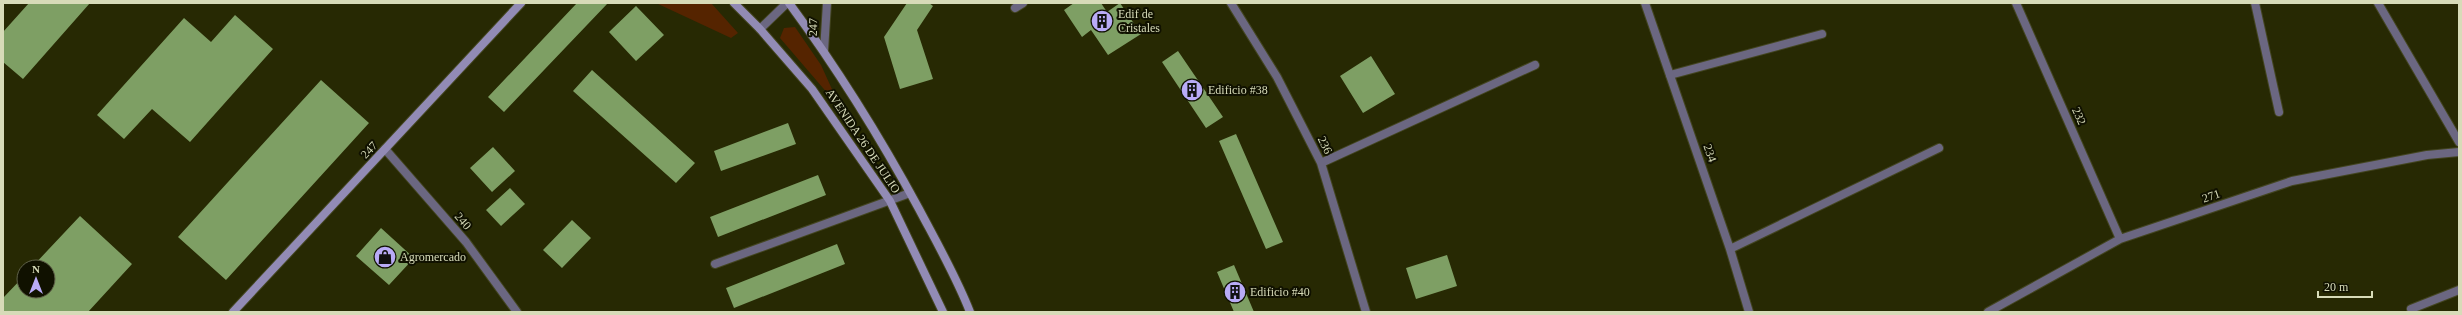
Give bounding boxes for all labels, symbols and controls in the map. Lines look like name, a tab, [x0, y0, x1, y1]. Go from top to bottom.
place label: Edif de Cristales	[1118, 7, 1160, 35]
building icon: Edif de Cristales	[1089, 8, 1115, 34]
street label: 247	[806, 18, 820, 36]
building icon: Edificio #38	[1179, 77, 1205, 103]
place label: Edificio #38	[1208, 83, 1268, 97]
street label: AVENIDA 26 DE JULIO	[823, 86, 903, 196]
street label: 232	[2069, 105, 2089, 127]
street label: 236	[1315, 134, 1335, 156]
street label: 247	[358, 139, 380, 161]
street label: 234	[1700, 142, 1720, 164]
street label: 271	[2200, 186, 2222, 206]
street label: 240	[452, 210, 474, 232]
shop icon: Agromercado	[372, 244, 398, 270]
place label: Agromercado	[400, 250, 466, 264]
north arrow	[16, 259, 56, 299]
text: N	[32, 263, 40, 275]
scale bar	[2318, 273, 2372, 299]
building icon: Edificio #40	[1222, 279, 1248, 305]
text: 20 m	[2324, 280, 2349, 294]
place label: Edificio #40	[1250, 285, 1310, 299]

